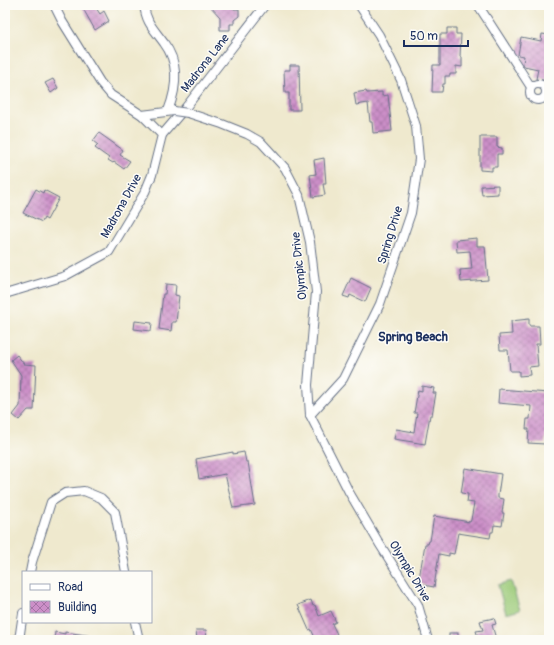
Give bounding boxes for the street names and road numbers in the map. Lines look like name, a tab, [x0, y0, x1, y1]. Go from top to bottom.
street label: Madrona Lane	[178, 31, 233, 96]
street label: Madrona Drive	[98, 171, 145, 241]
street label: Spring Drive	[375, 204, 406, 266]
street label: Olympic Drive	[288, 231, 311, 301]
street label: Olympic Drive	[386, 538, 434, 604]

